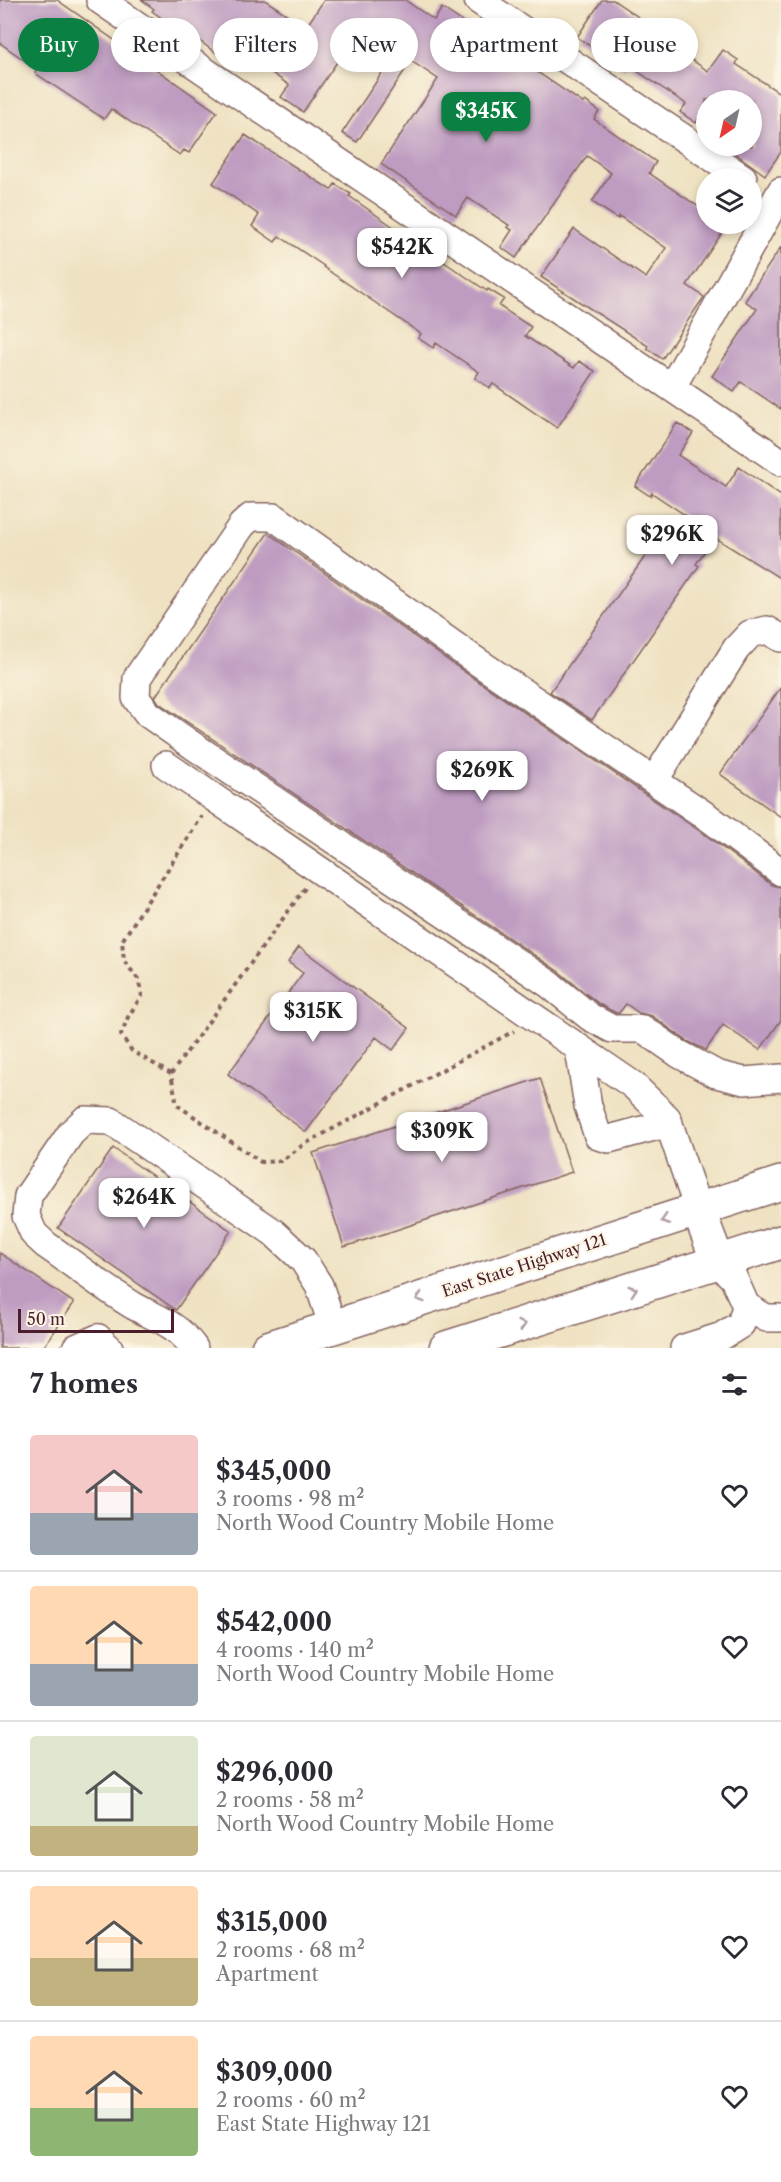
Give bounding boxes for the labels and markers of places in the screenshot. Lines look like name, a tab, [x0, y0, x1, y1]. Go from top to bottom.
pin: $345K	[444, 92, 528, 143]
pin: $542K	[360, 228, 444, 279]
pin: $296K	[630, 515, 714, 566]
pin: $269K	[440, 751, 524, 802]
pin: $315K	[271, 992, 355, 1043]
pin: $309K	[400, 1112, 484, 1163]
pin: $264K	[102, 1178, 186, 1229]

